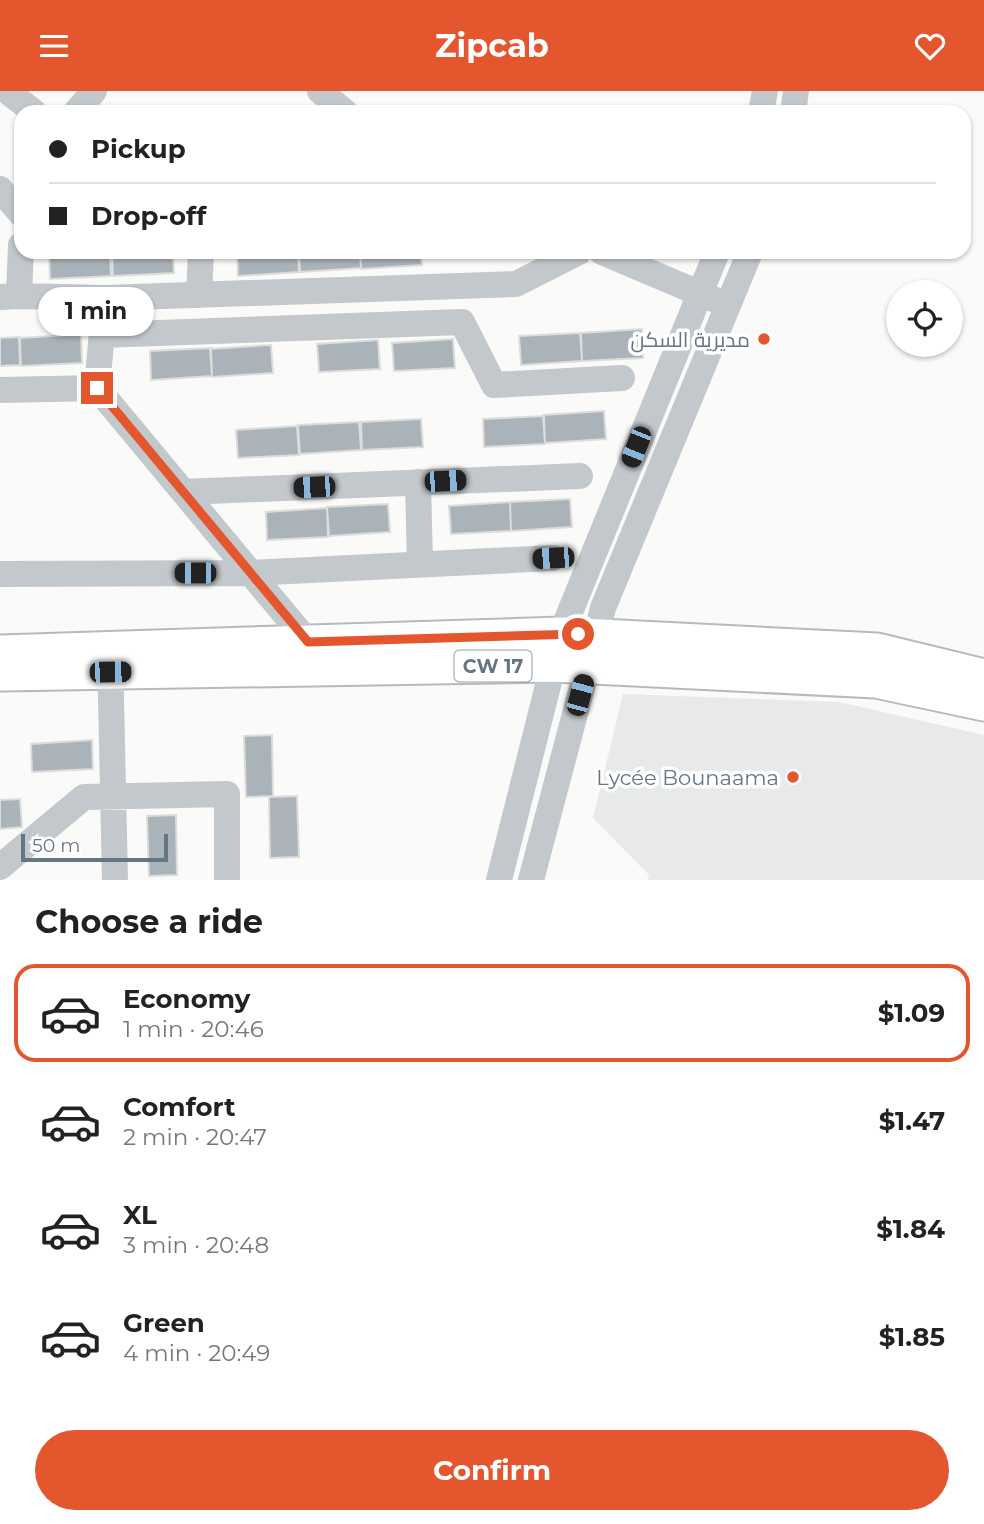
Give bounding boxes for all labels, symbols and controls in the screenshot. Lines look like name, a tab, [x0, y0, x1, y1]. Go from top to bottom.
text: Zipcab	[435, 26, 549, 65]
icon: menu	[35, 27, 73, 65]
icon: heart	[911, 27, 949, 65]
text: Pickup	[91, 133, 186, 165]
text: Drop-off	[91, 200, 206, 232]
map controls	[886, 280, 963, 357]
button: locate	[886, 280, 963, 357]
callout: 1 min	[39, 287, 155, 335]
text: 1 min	[65, 297, 127, 325]
place label: مديرية السكن	[630, 327, 750, 353]
marker: مديرية السكن	[756, 331, 772, 347]
route end	[81, 372, 113, 404]
car	[619, 424, 654, 470]
car	[424, 469, 467, 493]
car	[293, 476, 336, 498]
car	[532, 546, 575, 570]
car	[175, 563, 217, 584]
route start	[562, 618, 594, 650]
road number: CW 17	[454, 651, 532, 681]
car	[89, 661, 132, 683]
car	[565, 672, 596, 718]
place label: Lycée Bounaama	[596, 765, 779, 790]
marker: Lycée Bounaama	[785, 769, 801, 785]
scale bar	[21, 831, 168, 863]
text: 50 m	[32, 834, 80, 857]
text: Choose a ride	[35, 902, 263, 941]
icon: car	[39, 982, 102, 1045]
text: Economy	[123, 983, 250, 1015]
text: $1.09	[878, 997, 945, 1029]
text: 1 min · 20:46	[123, 1015, 264, 1043]
icon: car	[39, 1090, 102, 1153]
text: Comfort	[123, 1091, 235, 1123]
text: $1.47	[879, 1105, 945, 1137]
text: 2 min · 20:47	[123, 1123, 267, 1151]
icon: car	[39, 1198, 102, 1261]
text: XL	[123, 1199, 157, 1231]
text: $1.84	[876, 1213, 945, 1245]
text: 3 min · 20:48	[123, 1231, 269, 1259]
icon: car	[39, 1306, 102, 1369]
text: Green	[123, 1307, 205, 1339]
text: $1.85	[879, 1321, 945, 1353]
text: 4 min · 20:49	[123, 1339, 270, 1367]
button: Confirm	[35, 1430, 949, 1510]

